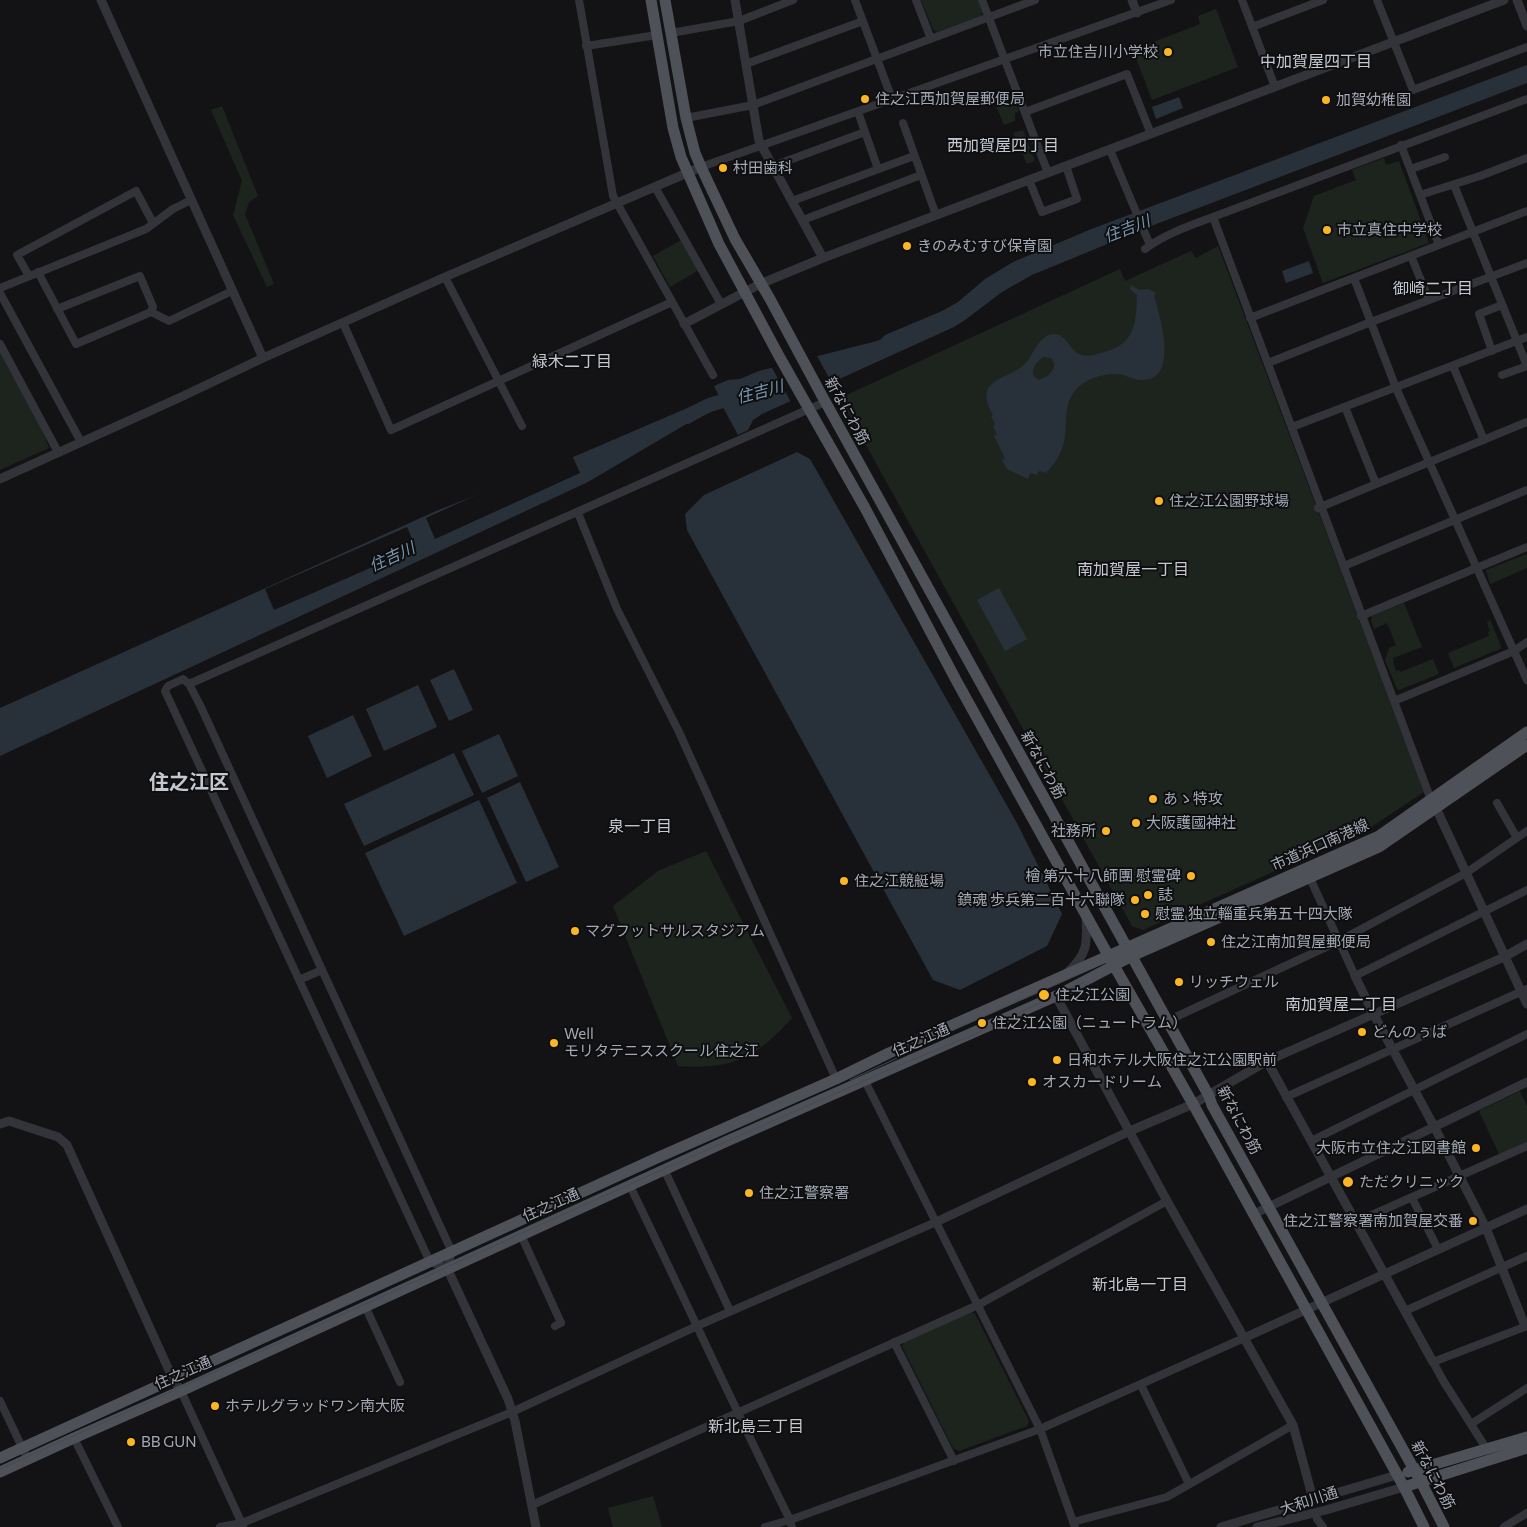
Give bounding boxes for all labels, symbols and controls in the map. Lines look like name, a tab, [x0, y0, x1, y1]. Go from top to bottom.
place label: 市立住吉川小学校	[1038, 43, 1158, 61]
marker: 市立住吉川小学校	[1162, 46, 1174, 58]
district label: 中加賀屋四丁目	[1260, 52, 1372, 72]
place label: 住之江西加賀屋郵便局	[875, 90, 1025, 108]
place label: 加賀幼稚園	[1336, 91, 1411, 109]
marker: 住之江西加賀屋郵便局	[859, 93, 871, 105]
marker: 加賀幼稚園	[1320, 94, 1332, 106]
district label: 西加賀屋四丁目	[947, 136, 1059, 156]
place label: 村田歯科	[733, 159, 793, 177]
marker: 村田歯科	[717, 162, 729, 174]
water label: 住吉川	[1101, 211, 1153, 247]
place label: 市立真住中学校	[1337, 221, 1442, 239]
marker: 市立真住中学校	[1321, 224, 1333, 236]
place label: きのみむすび保育園	[917, 237, 1052, 255]
marker: きのみむすび保育園	[901, 240, 913, 252]
district label: 御崎二丁目	[1393, 279, 1473, 299]
district label: 緑木二丁目	[532, 352, 612, 372]
street label: 新なにわ筋	[821, 374, 873, 448]
water label: 住吉川	[734, 377, 786, 407]
place label: 住之江公園野球場	[1169, 492, 1289, 510]
marker: 住之江公園野球場	[1153, 495, 1165, 507]
water label: 住吉川	[366, 538, 418, 576]
district label: 南加賀屋一丁目	[1077, 560, 1189, 580]
street label: 新なにわ筋	[1017, 728, 1069, 802]
district label: 住之江区	[149, 770, 229, 794]
place label: あゝ特攻	[1163, 790, 1223, 808]
marker: あゝ特攻	[1147, 793, 1159, 805]
place label: 大阪護國神社	[1146, 814, 1236, 832]
street label: 市道浜口南港線	[1268, 815, 1372, 875]
district label: 泉一丁目	[608, 817, 672, 837]
marker: 大阪護國神社	[1130, 817, 1142, 829]
place label: 社務所	[1051, 822, 1096, 840]
marker: 社務所	[1100, 825, 1112, 837]
place label: 檜 第六十八師團 慰霊碑	[1025, 867, 1181, 885]
marker: 檜 第六十八師團 慰霊碑	[1185, 870, 1197, 882]
place label: 住之江競艇場	[854, 872, 944, 890]
marker: 住之江競艇場	[838, 875, 850, 887]
place label: 誌	[1158, 886, 1173, 904]
marker: 誌	[1142, 889, 1154, 901]
place label: 鎮魂 歩兵第二百十六聯隊	[957, 891, 1125, 909]
marker: 鎮魂 歩兵第二百十六聯隊	[1129, 894, 1141, 906]
place label: 慰霊 独立輜重兵第五十四大隊	[1155, 905, 1353, 923]
marker: 慰霊 独立輜重兵第五十四大隊	[1139, 908, 1151, 920]
place label: マグフットサルスタジアム	[585, 922, 765, 940]
marker: マグフットサルスタジアム	[569, 925, 581, 937]
place label: 住之江南加賀屋郵便局	[1221, 933, 1371, 951]
marker: 住之江南加賀屋郵便局	[1205, 936, 1217, 948]
place label: リッチウェル	[1189, 973, 1279, 991]
marker: リッチウェル	[1173, 976, 1185, 988]
place label: 住之江公園	[1055, 986, 1130, 1004]
marker: 住之江公園	[1037, 988, 1051, 1002]
district label: 南加賀屋二丁目	[1285, 995, 1397, 1015]
place label: 住之江公園（ニュートラム）	[992, 1014, 1187, 1032]
marker: 住之江公園（ニュートラム）	[976, 1017, 988, 1029]
street label: 住之江通	[890, 1020, 952, 1060]
place label: どんのぅば	[1372, 1023, 1447, 1041]
place label: Well モリタテニススクール住之江	[564, 1025, 759, 1060]
marker: どんのぅば	[1356, 1026, 1368, 1038]
marker: Well モリタテニススクール住之江	[548, 1037, 560, 1049]
place label: 日和ホテル大阪住之江公園駅前	[1067, 1051, 1277, 1069]
marker: 日和ホテル大阪住之江公園駅前	[1051, 1054, 1063, 1066]
place label: オスカードリーム	[1042, 1073, 1162, 1091]
marker: オスカードリーム	[1026, 1076, 1038, 1088]
street label: 新なにわ筋	[1213, 1083, 1265, 1157]
place label: 大阪市立住之江図書館	[1316, 1139, 1466, 1157]
marker: 大阪市立住之江図書館	[1470, 1142, 1482, 1154]
place label: ただクリニック	[1359, 1173, 1464, 1191]
marker: ただクリニック	[1341, 1175, 1355, 1189]
place label: 住之江警察署	[759, 1184, 849, 1202]
street label: 住之江通	[520, 1185, 582, 1225]
marker: 住之江警察署	[743, 1187, 755, 1199]
place label: 住之江警察署南加賀屋交番	[1283, 1212, 1463, 1230]
marker: 住之江警察署南加賀屋交番	[1467, 1215, 1479, 1227]
district label: 新北島一丁目	[1092, 1275, 1188, 1295]
street label: 住之江通	[152, 1353, 214, 1393]
place label: ホテルグラッドワン南大阪	[225, 1397, 405, 1415]
marker: ホテルグラッドワン南大阪	[209, 1400, 221, 1412]
district label: 新北島三丁目	[708, 1417, 804, 1437]
place label: BB GUN	[141, 1433, 196, 1451]
marker: BB GUN	[125, 1436, 137, 1448]
street label: 新なにわ筋	[1407, 1438, 1459, 1512]
street label: 大和川通	[1278, 1483, 1340, 1519]

